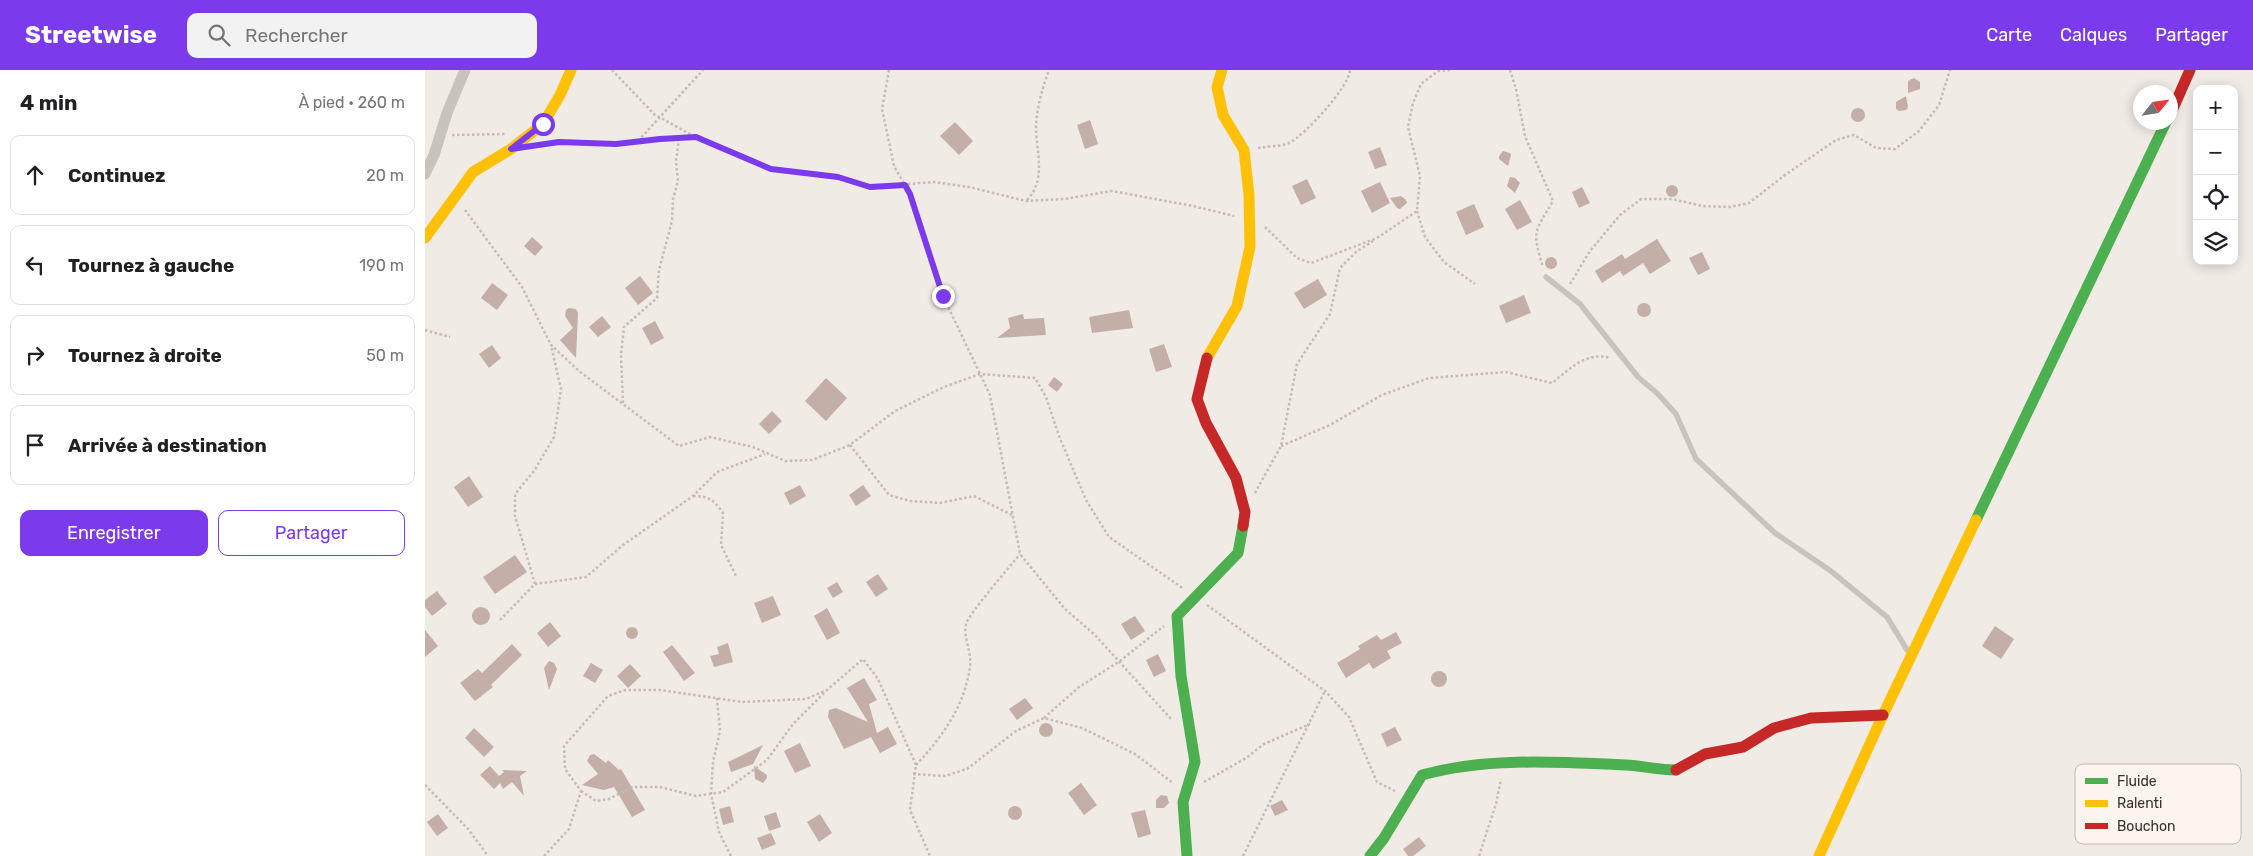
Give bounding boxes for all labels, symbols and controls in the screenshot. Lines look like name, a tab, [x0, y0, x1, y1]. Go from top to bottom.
search box	[187, 13, 537, 58]
text: Streetwise	[25, 21, 157, 49]
icon: search	[205, 21, 233, 49]
text: Rechercher	[245, 24, 348, 47]
text: Carte	[1986, 24, 2032, 46]
text: Calques	[2060, 24, 2127, 46]
text: Partager	[2155, 24, 2228, 46]
north arrow	[2133, 85, 2178, 130]
map controls	[2193, 85, 2238, 265]
button: +	[2193, 85, 2238, 130]
text: 4 min	[20, 90, 78, 115]
text: À pied · 260 m	[298, 93, 405, 112]
route start	[532, 113, 555, 136]
button: −	[2193, 130, 2238, 175]
icon: ahead	[21, 161, 49, 189]
text: Continuez	[68, 164, 166, 187]
text: 20 m	[366, 166, 404, 185]
button: locate	[2193, 175, 2238, 220]
button: layers	[2193, 220, 2238, 265]
icon: left	[21, 251, 49, 279]
text: Tournez à gauche	[68, 254, 234, 277]
text: 190 m	[359, 256, 404, 275]
route end	[932, 285, 955, 308]
icon: right	[21, 341, 49, 369]
text: Tournez à droite	[68, 344, 222, 367]
text: 50 m	[366, 346, 404, 365]
icon: arrive	[21, 431, 49, 459]
text: Arrivée à destination	[68, 434, 267, 457]
button: Enregistrer	[20, 510, 208, 556]
button: Partager	[218, 510, 405, 556]
legend	[2075, 764, 2241, 844]
text: Fluide	[2117, 773, 2157, 790]
text: Ralenti	[2117, 795, 2162, 812]
text: Bouchon	[2117, 818, 2176, 835]

